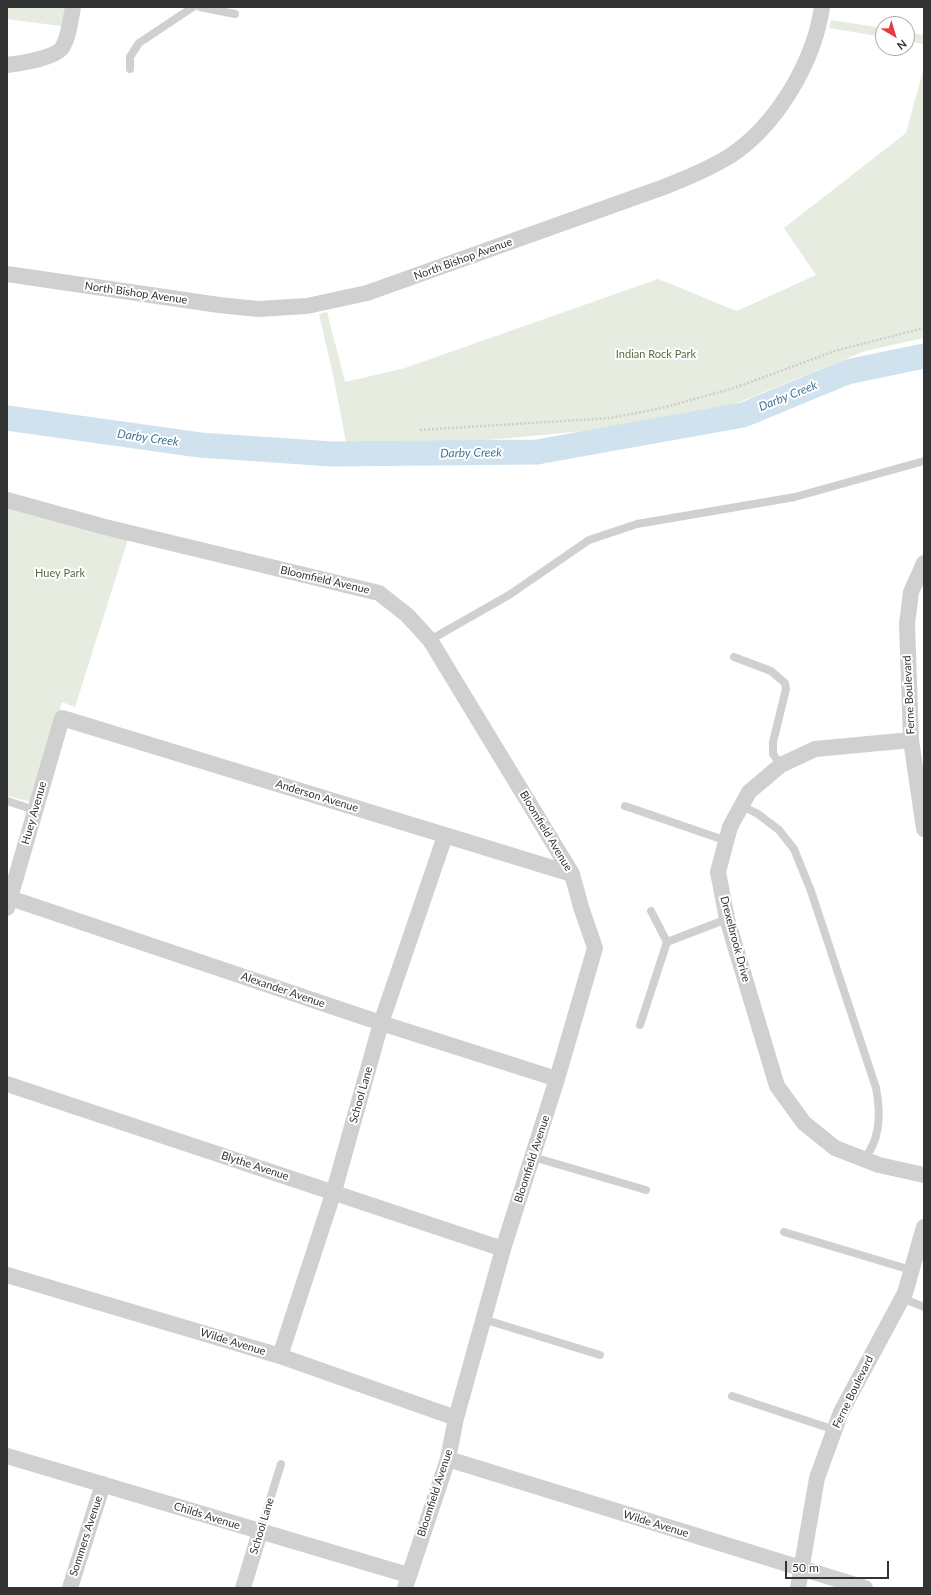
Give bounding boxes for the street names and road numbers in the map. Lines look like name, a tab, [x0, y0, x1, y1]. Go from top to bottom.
street label: North Bishop Avenue	[412, 235, 514, 283]
street label: North Bishop Avenue	[84, 279, 188, 307]
street label: Bloomfield Avenue	[279, 563, 371, 597]
street label: Ferne Boulevard	[900, 655, 918, 735]
street label: Anderson Avenue	[274, 777, 360, 815]
street label: Huey Avenue	[19, 780, 49, 846]
street label: Bloomfield Avenue	[517, 789, 575, 873]
street label: Drexelbrook Drive	[717, 895, 753, 983]
street label: Alexander Avenue	[239, 969, 327, 1011]
street label: School Lane	[347, 1065, 375, 1125]
street label: Bloomfield Avenue	[512, 1114, 552, 1204]
street label: Blythe Avenue	[219, 1149, 291, 1183]
street label: Wilde Avenue	[199, 1326, 267, 1358]
street label: Ferne Boulevard	[830, 1354, 876, 1430]
street label: Bloomfield Avenue	[415, 1448, 455, 1538]
street label: Sommers Avenue	[67, 1494, 105, 1578]
street label: School Lane	[247, 1496, 277, 1556]
street label: Childs Avenue	[172, 1500, 242, 1532]
street label: Wilde Avenue	[622, 1508, 690, 1540]

